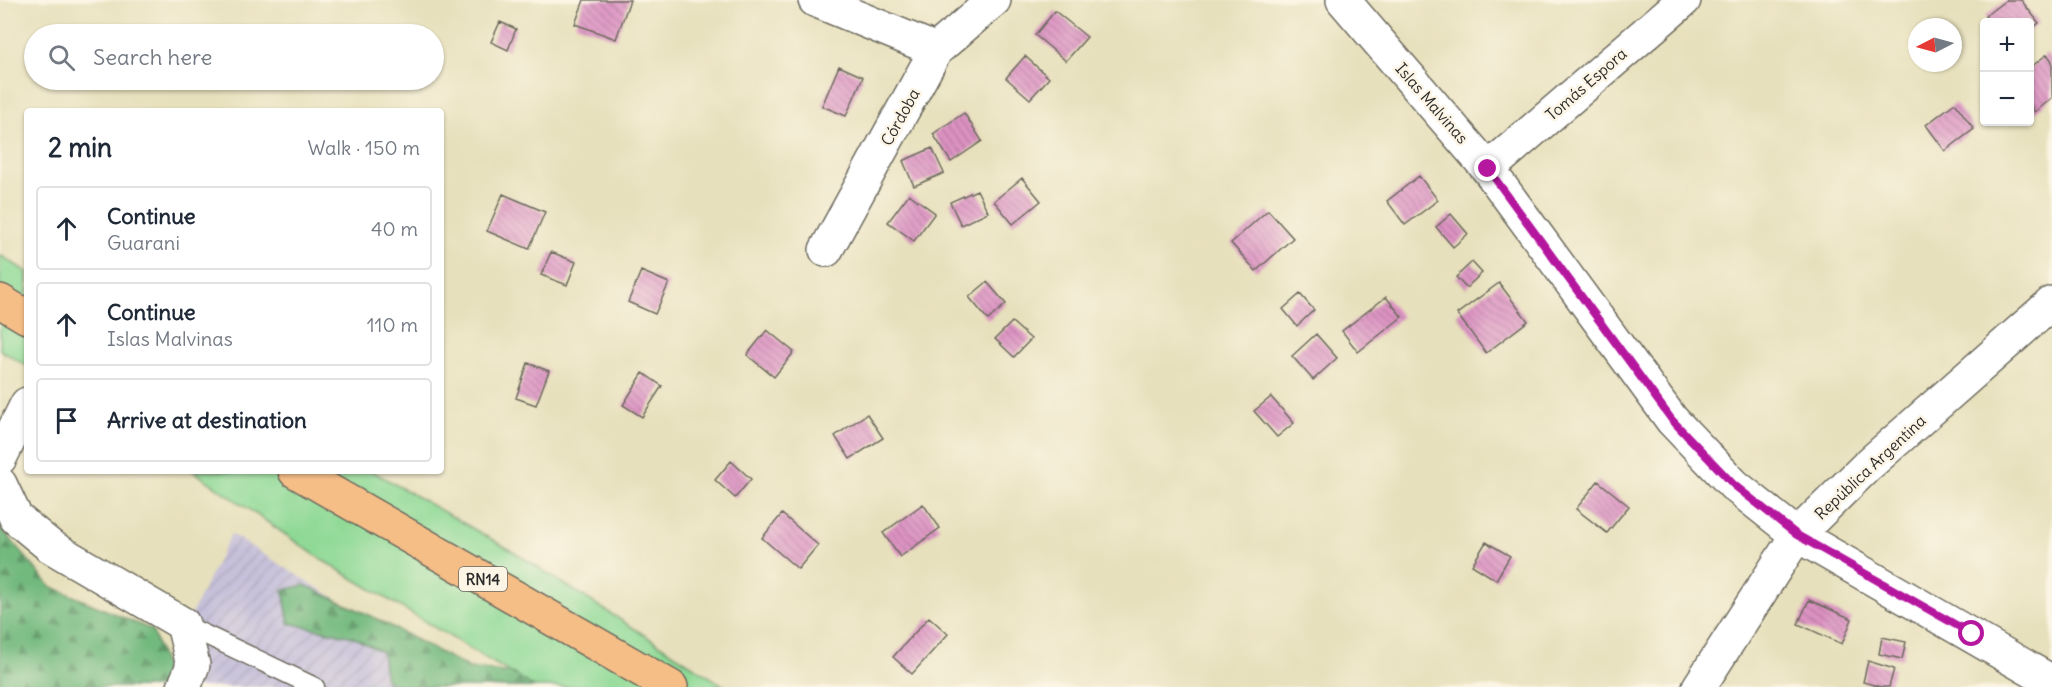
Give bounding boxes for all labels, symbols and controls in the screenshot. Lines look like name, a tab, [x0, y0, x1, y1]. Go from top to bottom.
north arrow	[1908, 18, 1962, 72]
map controls	[1980, 18, 2034, 126]
button: +	[1980, 18, 2034, 72]
search box	[24, 24, 444, 90]
icon: search	[45, 41, 78, 74]
text: Search here	[93, 43, 212, 71]
street label: Tomás Espora	[1541, 43, 1631, 125]
street label: Islas Malvinas	[1391, 58, 1473, 148]
button: −	[1980, 72, 2034, 126]
street label: Córdoba	[876, 85, 924, 149]
text: 2 min	[48, 131, 112, 164]
text: Walk · 150 m	[308, 135, 420, 160]
route end	[1474, 155, 1500, 181]
text: Continue	[107, 202, 196, 230]
icon: ahead	[50, 212, 83, 245]
text: 40 m	[371, 216, 418, 241]
text: Guarani	[107, 230, 180, 255]
text: Continue	[107, 298, 196, 326]
icon: ahead	[50, 308, 83, 341]
text: 110 m	[367, 312, 418, 337]
text: Islas Malvinas	[107, 326, 233, 351]
icon: arrive	[50, 404, 83, 437]
text: Arrive at destination	[107, 406, 307, 434]
street label: República Argentina	[1810, 410, 1930, 524]
road number: RN14	[459, 567, 507, 591]
route start	[1958, 620, 1984, 646]

